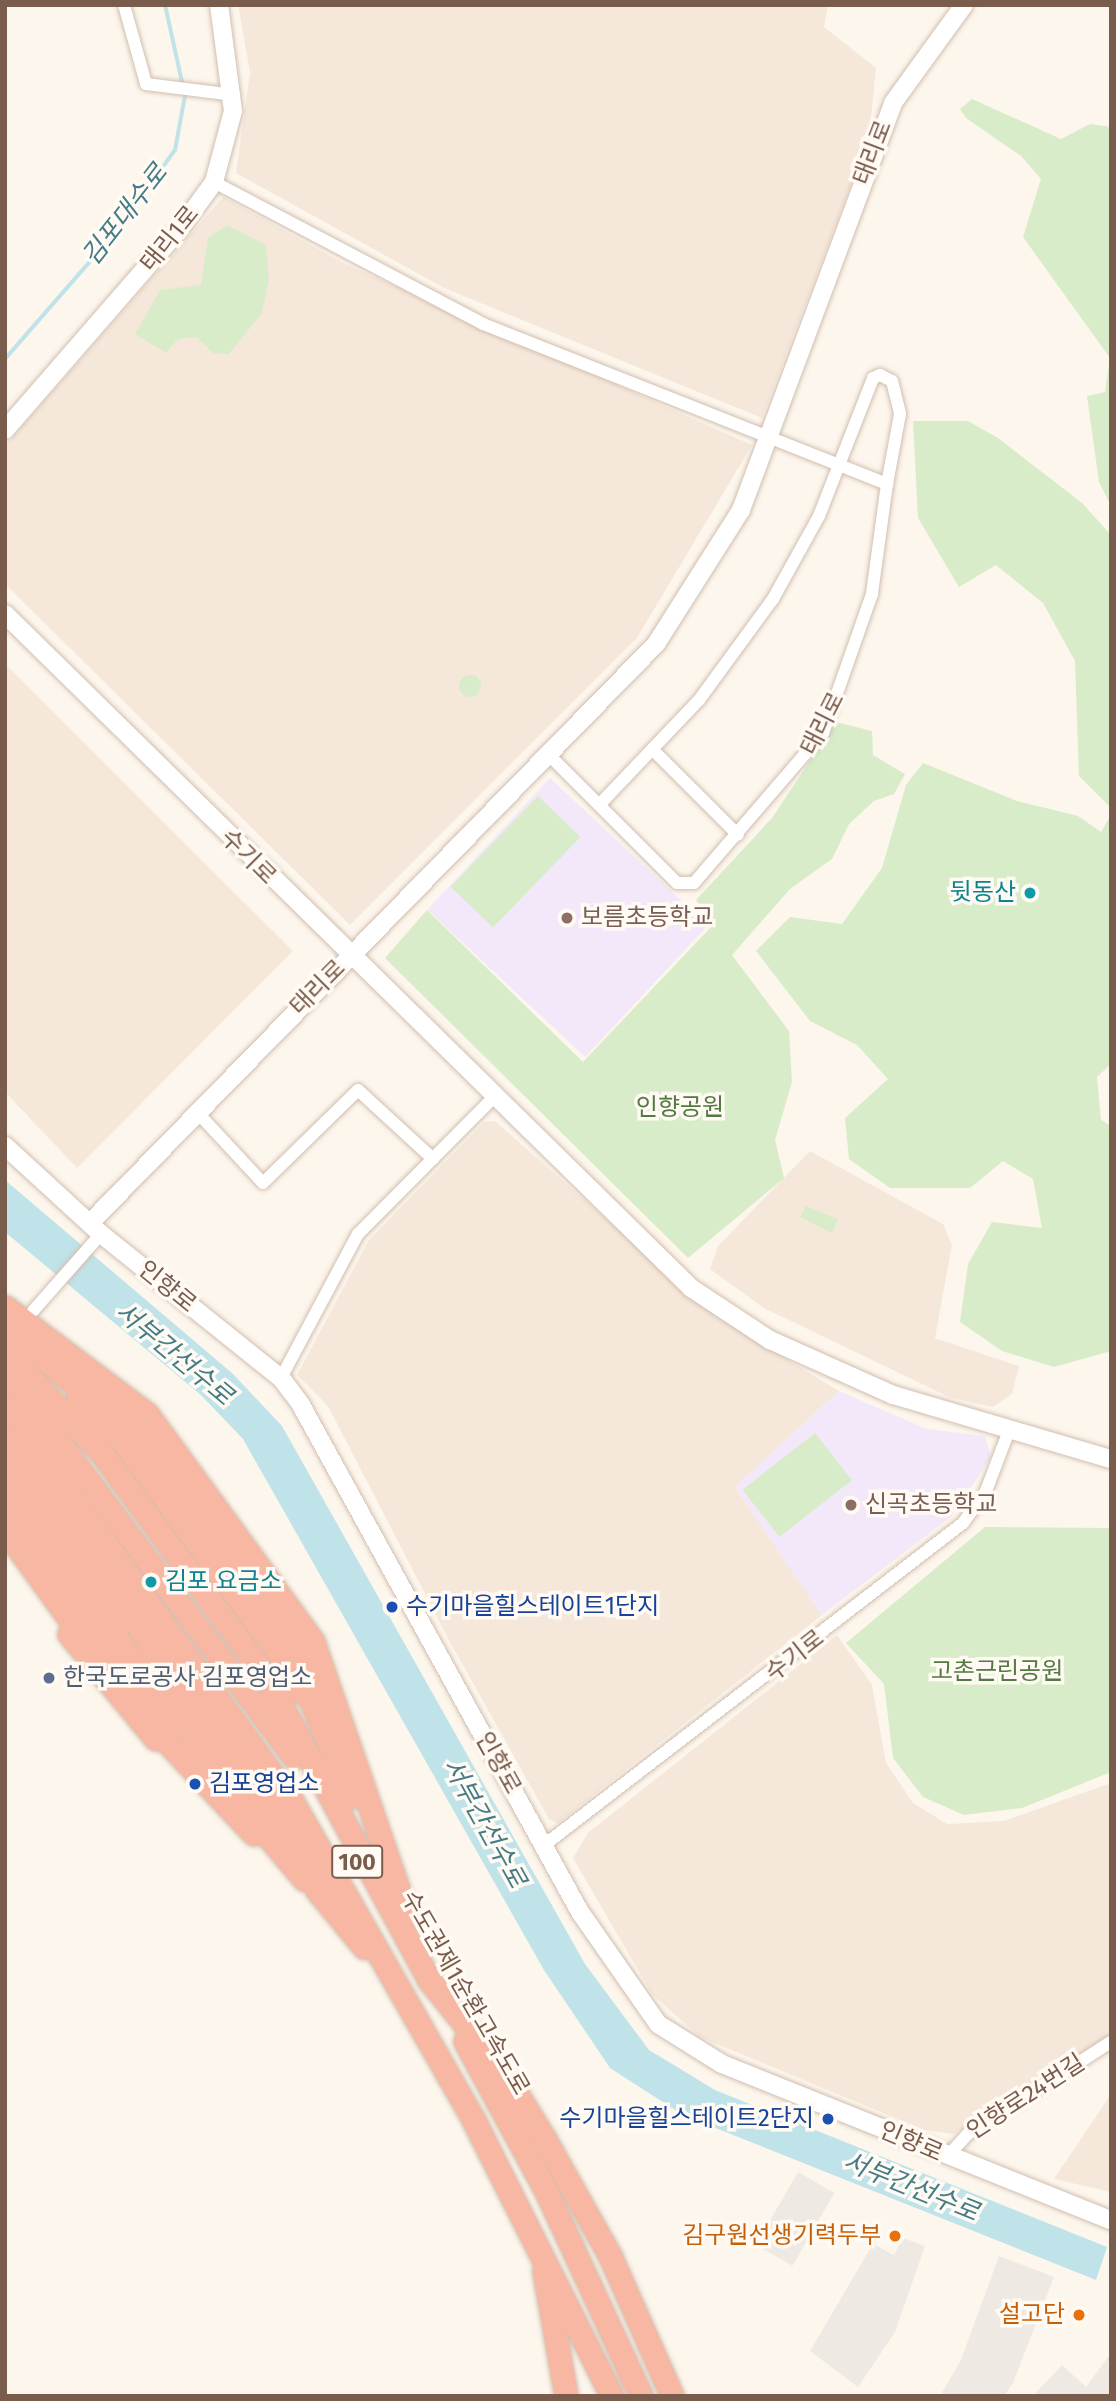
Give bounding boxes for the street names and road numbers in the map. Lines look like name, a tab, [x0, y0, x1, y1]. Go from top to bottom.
street label: 태리로	[848, 117, 898, 189]
street label: 태리1로	[135, 200, 205, 278]
street label: 태리로	[795, 688, 851, 760]
street label: 수기로	[214, 823, 282, 891]
street label: 태리로	[284, 954, 352, 1022]
street label: 인향로	[132, 1255, 202, 1319]
street label: 수기로	[760, 1624, 830, 1688]
street label: 인향로	[469, 1727, 527, 1799]
road number: 100	[331, 1842, 383, 1882]
street label: 수도권제1순환고속도로	[395, 1886, 535, 2100]
street label: 인향로24번길	[962, 2048, 1090, 2146]
street label: 인향로	[875, 2116, 947, 2168]

